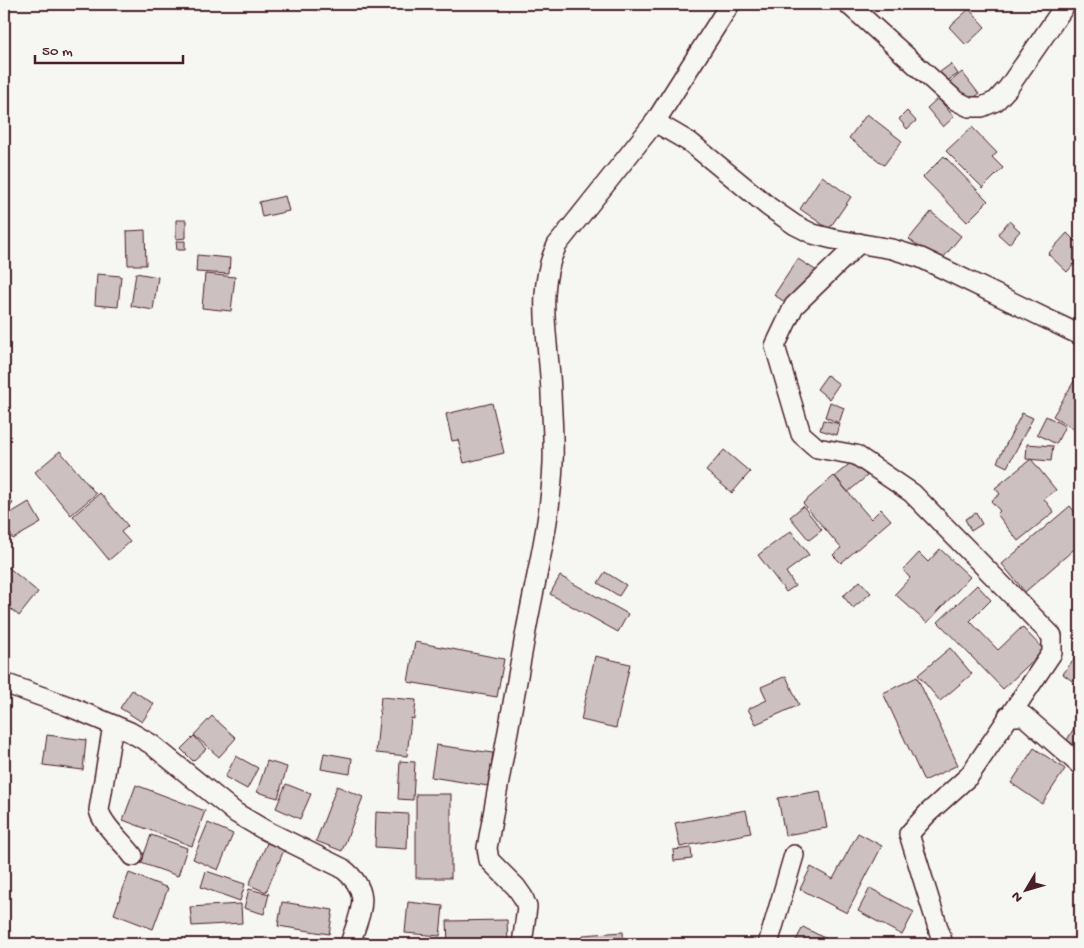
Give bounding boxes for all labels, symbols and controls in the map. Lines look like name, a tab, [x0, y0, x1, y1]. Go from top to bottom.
scale bar	[35, 32, 182, 64]
text: 50 m	[42, 43, 73, 61]
north arrow	[1002, 866, 1052, 916]
text: N	[1008, 888, 1027, 905]

